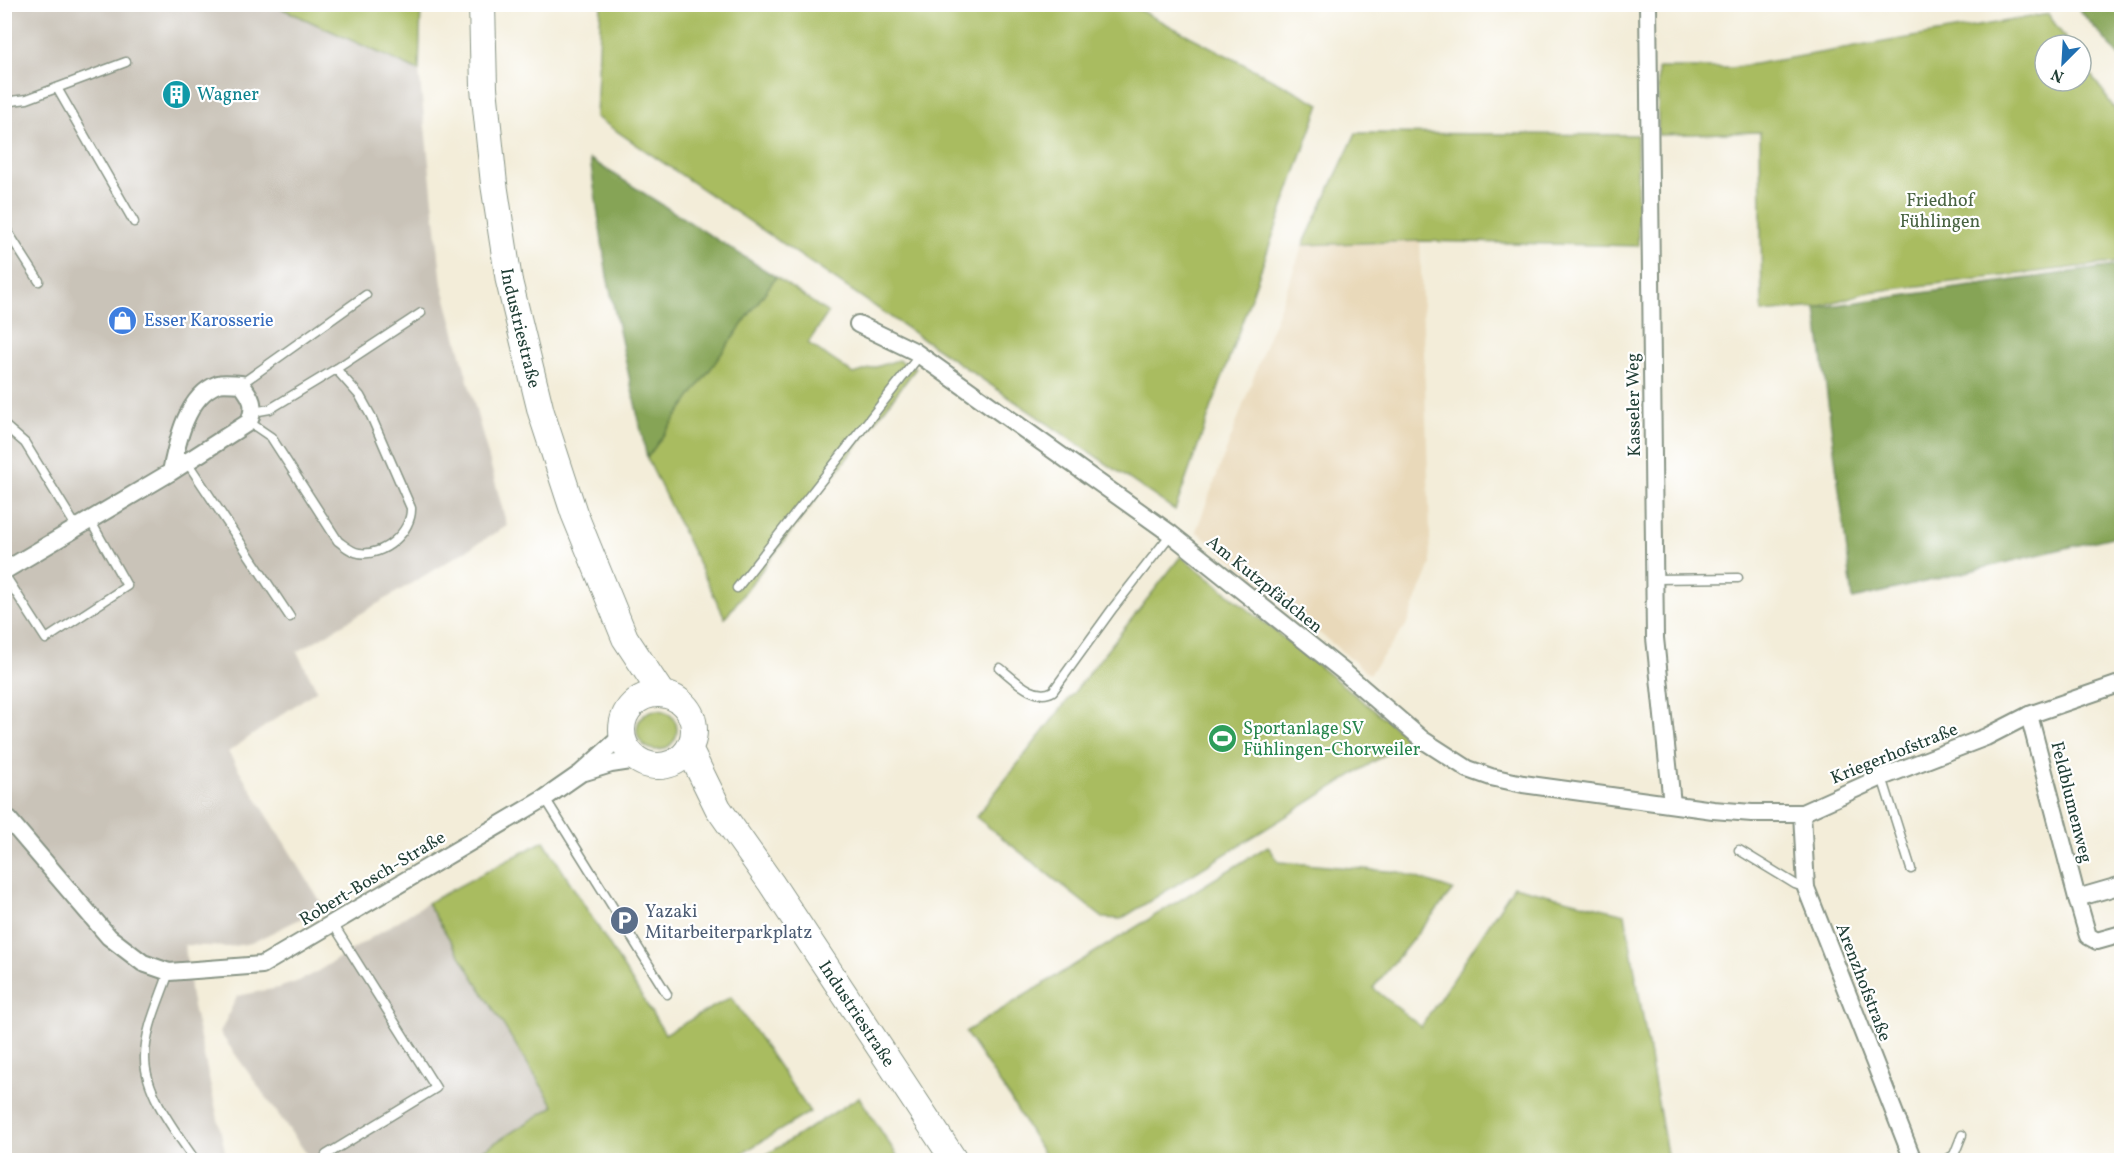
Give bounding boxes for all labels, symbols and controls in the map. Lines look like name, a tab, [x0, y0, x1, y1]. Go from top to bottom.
north arrow	[2033, 33, 2093, 93]
text: N	[2048, 62, 2067, 87]
building icon: Wagner	[160, 78, 192, 110]
place label: Wagner	[197, 83, 259, 108]
park label: Friedhof Fühlingen	[1900, 189, 1981, 235]
street label: Industriestraße	[493, 266, 546, 391]
shop icon: Esser Karosserie	[107, 304, 139, 336]
place label: Esser Karosserie	[144, 309, 274, 334]
street label: Kasseler Weg	[1621, 353, 1648, 457]
street label: Am Kutzpfädchen	[1200, 530, 1328, 640]
place label: Sportanlage SV Fühlingen-Chorweiler	[1243, 717, 1421, 763]
street label: Kriegerhofstraße	[1827, 717, 1962, 791]
sports icon: Sportanlage SV Fühlingen-Chorweiler	[1206, 722, 1238, 754]
street label: Feldblumenweg	[2043, 739, 2098, 866]
street label: Robert-Bosch-Straße	[295, 826, 451, 933]
place label: Yazaki Mitarbeiterparkplatz	[645, 900, 812, 946]
parking icon: Yazaki Mitarbeiterparkplatz	[608, 905, 640, 937]
street label: Arenzhofstraße	[1829, 920, 1897, 1045]
street label: Industriestraße	[812, 956, 900, 1072]

